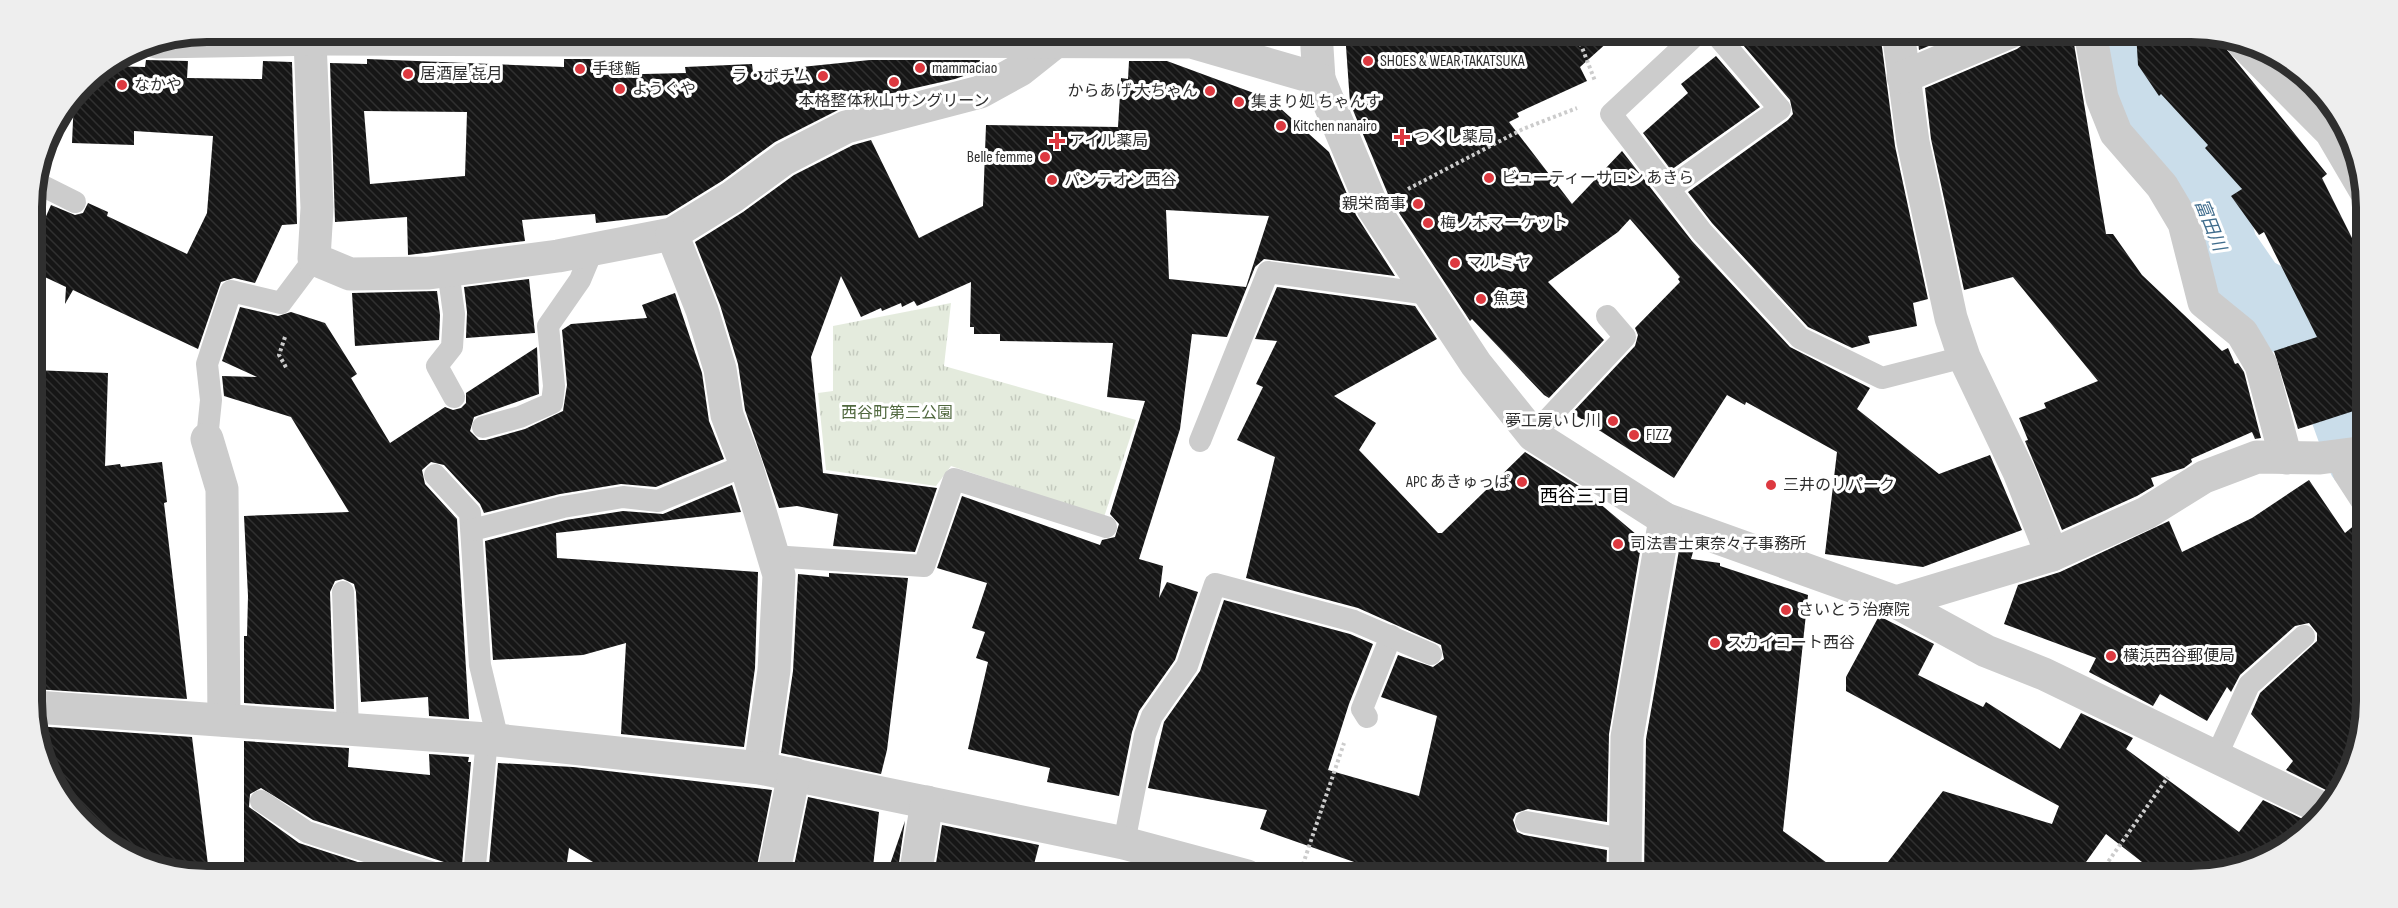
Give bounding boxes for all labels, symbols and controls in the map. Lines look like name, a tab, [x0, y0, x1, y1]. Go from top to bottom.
place label: SHOES & WEAR TAKATSUKA	[1380, 52, 1525, 71]
marker: SHOES & WEAR TAKATSUKA	[1361, 54, 1375, 68]
place label: mammaciao	[932, 59, 997, 78]
place label: 手毬鮨	[592, 60, 640, 79]
marker: mammaciao	[913, 61, 927, 75]
marker: 手毬鮨	[573, 62, 587, 76]
place label: 居酒屋 㐂月	[420, 65, 503, 84]
marker: 居酒屋 㐂月	[401, 67, 415, 81]
place label: ラ・ポチム	[731, 67, 811, 86]
marker: ラ・ポチム	[816, 69, 830, 83]
marker: 本格整体秋山サングリーン	[887, 75, 901, 89]
place label: なかや	[134, 76, 182, 95]
marker: なかや	[115, 78, 129, 92]
place label: ようぐや	[632, 80, 696, 99]
marker: ようぐや	[613, 82, 627, 96]
place label: からあげ 大ちゃん	[1067, 82, 1198, 101]
marker: からあげ 大ちゃん	[1203, 84, 1217, 98]
place label: 本格整体秋山サングリーン	[798, 92, 990, 111]
place label: 集まり処 ちゃんす	[1251, 93, 1381, 112]
marker: 集まり処 ちゃんす	[1232, 95, 1246, 109]
place label: Kitchen nanairo	[1293, 117, 1377, 136]
marker: Kitchen nanairo	[1274, 119, 1288, 133]
place label: つくし薬局	[1414, 128, 1494, 147]
marker: つくし薬局	[1395, 130, 1409, 144]
place label: アイル薬局	[1069, 132, 1148, 151]
marker: アイル薬局	[1050, 134, 1064, 148]
place label: Belle femme	[967, 148, 1033, 167]
marker: Belle femme	[1038, 150, 1052, 164]
place label: ビューティーサロン あきら	[1501, 169, 1694, 188]
place label: パンテオン西谷	[1064, 171, 1177, 190]
marker: ビューティーサロン あきら	[1482, 171, 1496, 185]
marker: パンテオン西谷	[1045, 173, 1059, 187]
place label: 親栄商事	[1342, 195, 1406, 214]
water label: 富田川	[2190, 196, 2231, 256]
marker: 親栄商事	[1411, 197, 1425, 211]
place label: 梅ノ木マーケット	[1440, 214, 1568, 233]
marker: 梅ノ木マーケット	[1421, 216, 1435, 230]
place label: マルミヤ	[1467, 254, 1531, 273]
marker: マルミヤ	[1448, 256, 1462, 270]
place label: 魚英	[1493, 289, 1525, 309]
marker: 魚英	[1474, 292, 1488, 306]
park label: 西谷町第三公園	[841, 404, 953, 423]
place label: 夢工房いし川	[1505, 412, 1601, 431]
marker: 夢工房いし川	[1606, 414, 1620, 428]
place label: FIZZ	[1646, 426, 1669, 445]
marker: FIZZ	[1627, 428, 1641, 442]
place label: APC あきゅっぱ	[1405, 473, 1510, 492]
marker: APC あきゅっぱ	[1515, 475, 1529, 489]
place label: 三井のリパーク	[1783, 476, 1895, 495]
marker: 三井のリパーク	[1764, 478, 1778, 492]
district label: 西谷三丁目	[1540, 486, 1630, 507]
place label: 司法書士東奈々子事務所	[1630, 535, 1806, 554]
marker: 司法書士東奈々子事務所	[1611, 537, 1625, 551]
place label: さいとう治療院	[1798, 601, 1910, 620]
marker: さいとう治療院	[1779, 603, 1793, 617]
place label: スカイコート西谷	[1727, 634, 1855, 653]
marker: スカイコート西谷	[1708, 636, 1722, 650]
place label: 横浜西谷郵便局	[2123, 647, 2235, 666]
marker: 横浜西谷郵便局	[2104, 649, 2118, 663]

